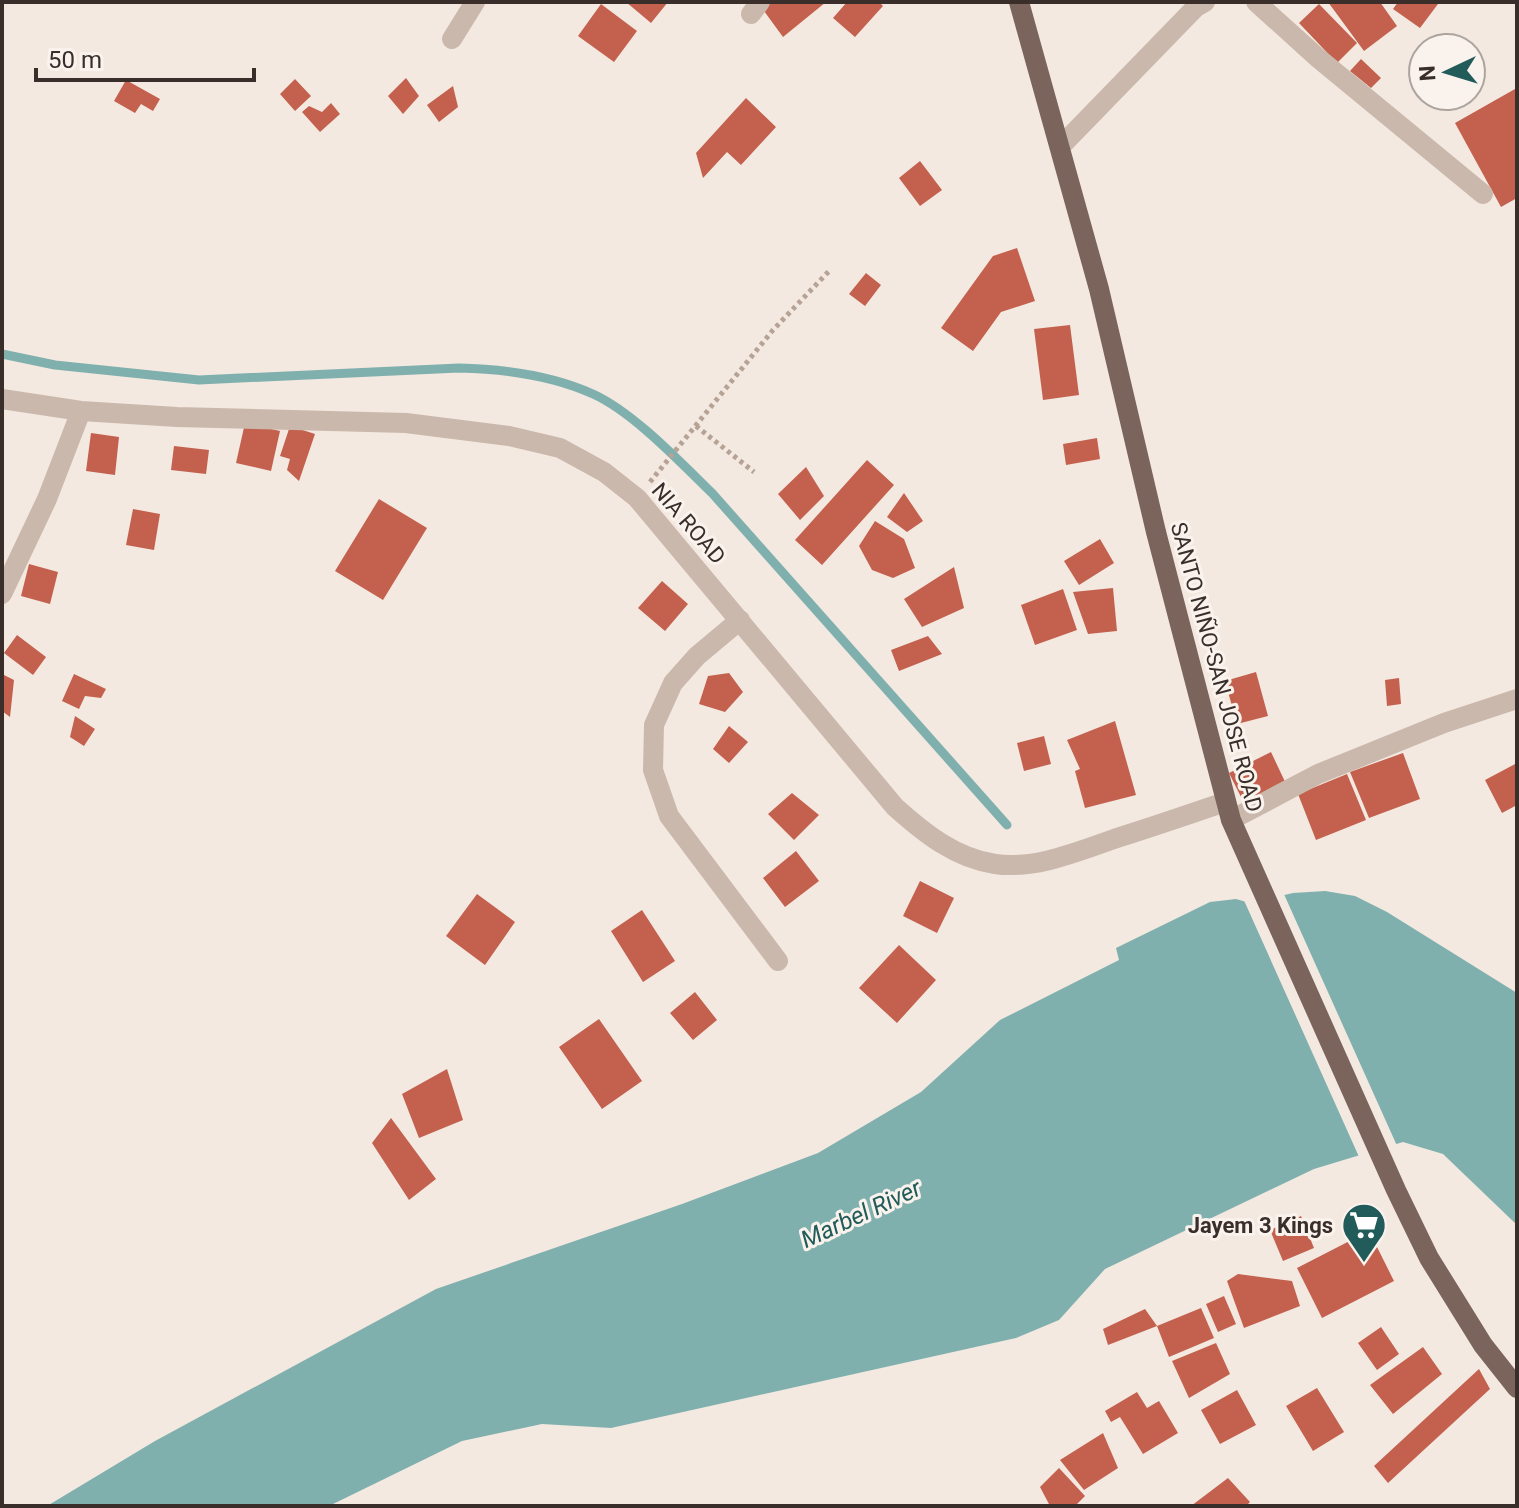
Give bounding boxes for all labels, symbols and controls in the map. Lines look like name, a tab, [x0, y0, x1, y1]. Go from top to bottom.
scale bar	[36, 32, 254, 82]
north arrow	[1407, 32, 1487, 112]
text: 50 m	[48, 46, 102, 74]
text: N	[1415, 65, 1441, 82]
street label: NIA ROAD	[647, 478, 731, 569]
street label: SANTO NIÑO-SAN JOSE ROAD	[1166, 520, 1267, 815]
water label: Marbel River	[797, 1174, 926, 1254]
supermarket icon: Jayem 3 Kings	[1340, 1201, 1388, 1264]
place label: Jayem 3 Kings	[1188, 1213, 1333, 1238]

